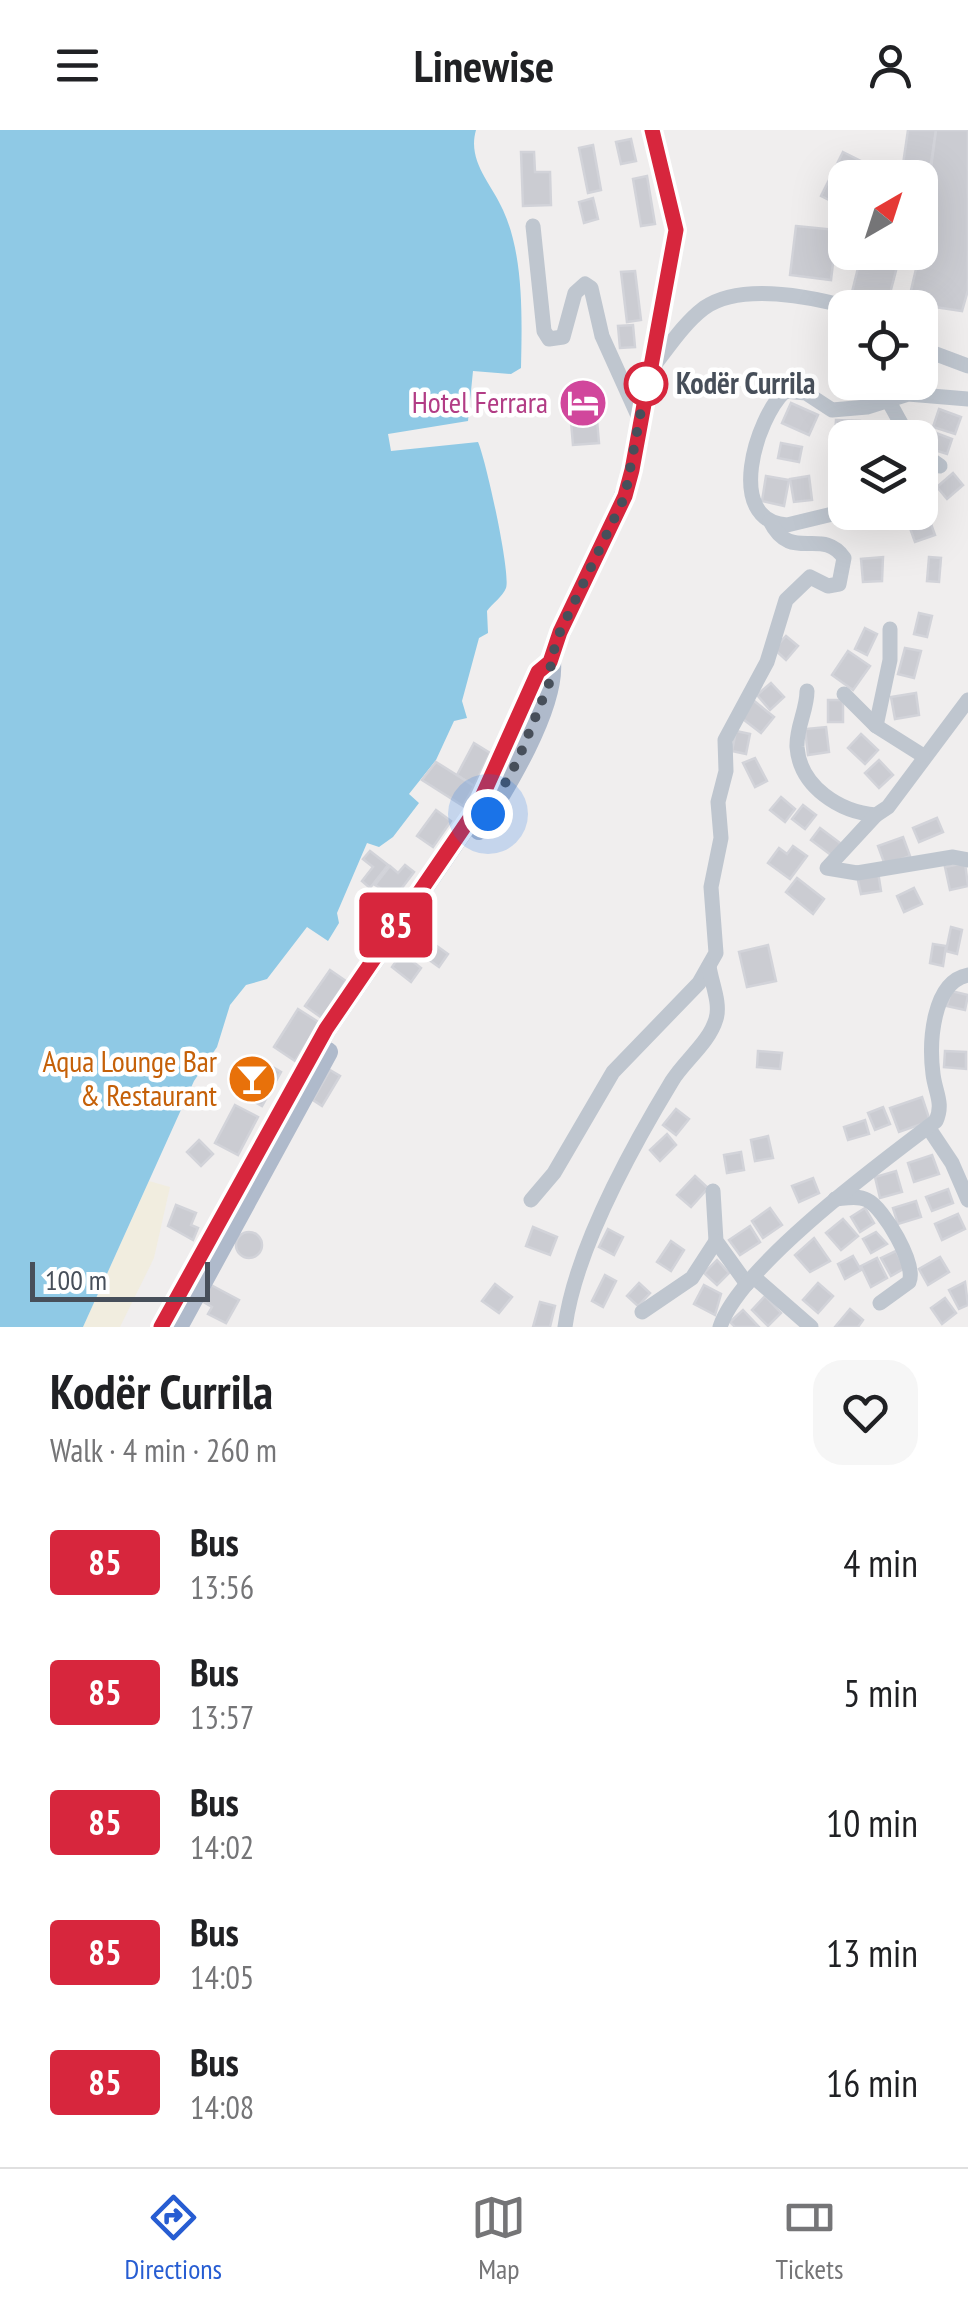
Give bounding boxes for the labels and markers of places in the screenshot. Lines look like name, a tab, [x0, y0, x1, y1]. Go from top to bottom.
marker: Kodër Currila	[625, 363, 667, 405]
place label: Kodër Currila	[676, 363, 815, 402]
hotel icon: Hotel Ferrara	[557, 377, 609, 429]
place label: Hotel Ferrara	[412, 382, 548, 421]
place label: Aqua Lounge Bar & Restaurant	[42, 1041, 218, 1114]
bar icon: Aqua Lounge Bar & Restaurant	[226, 1053, 278, 1105]

